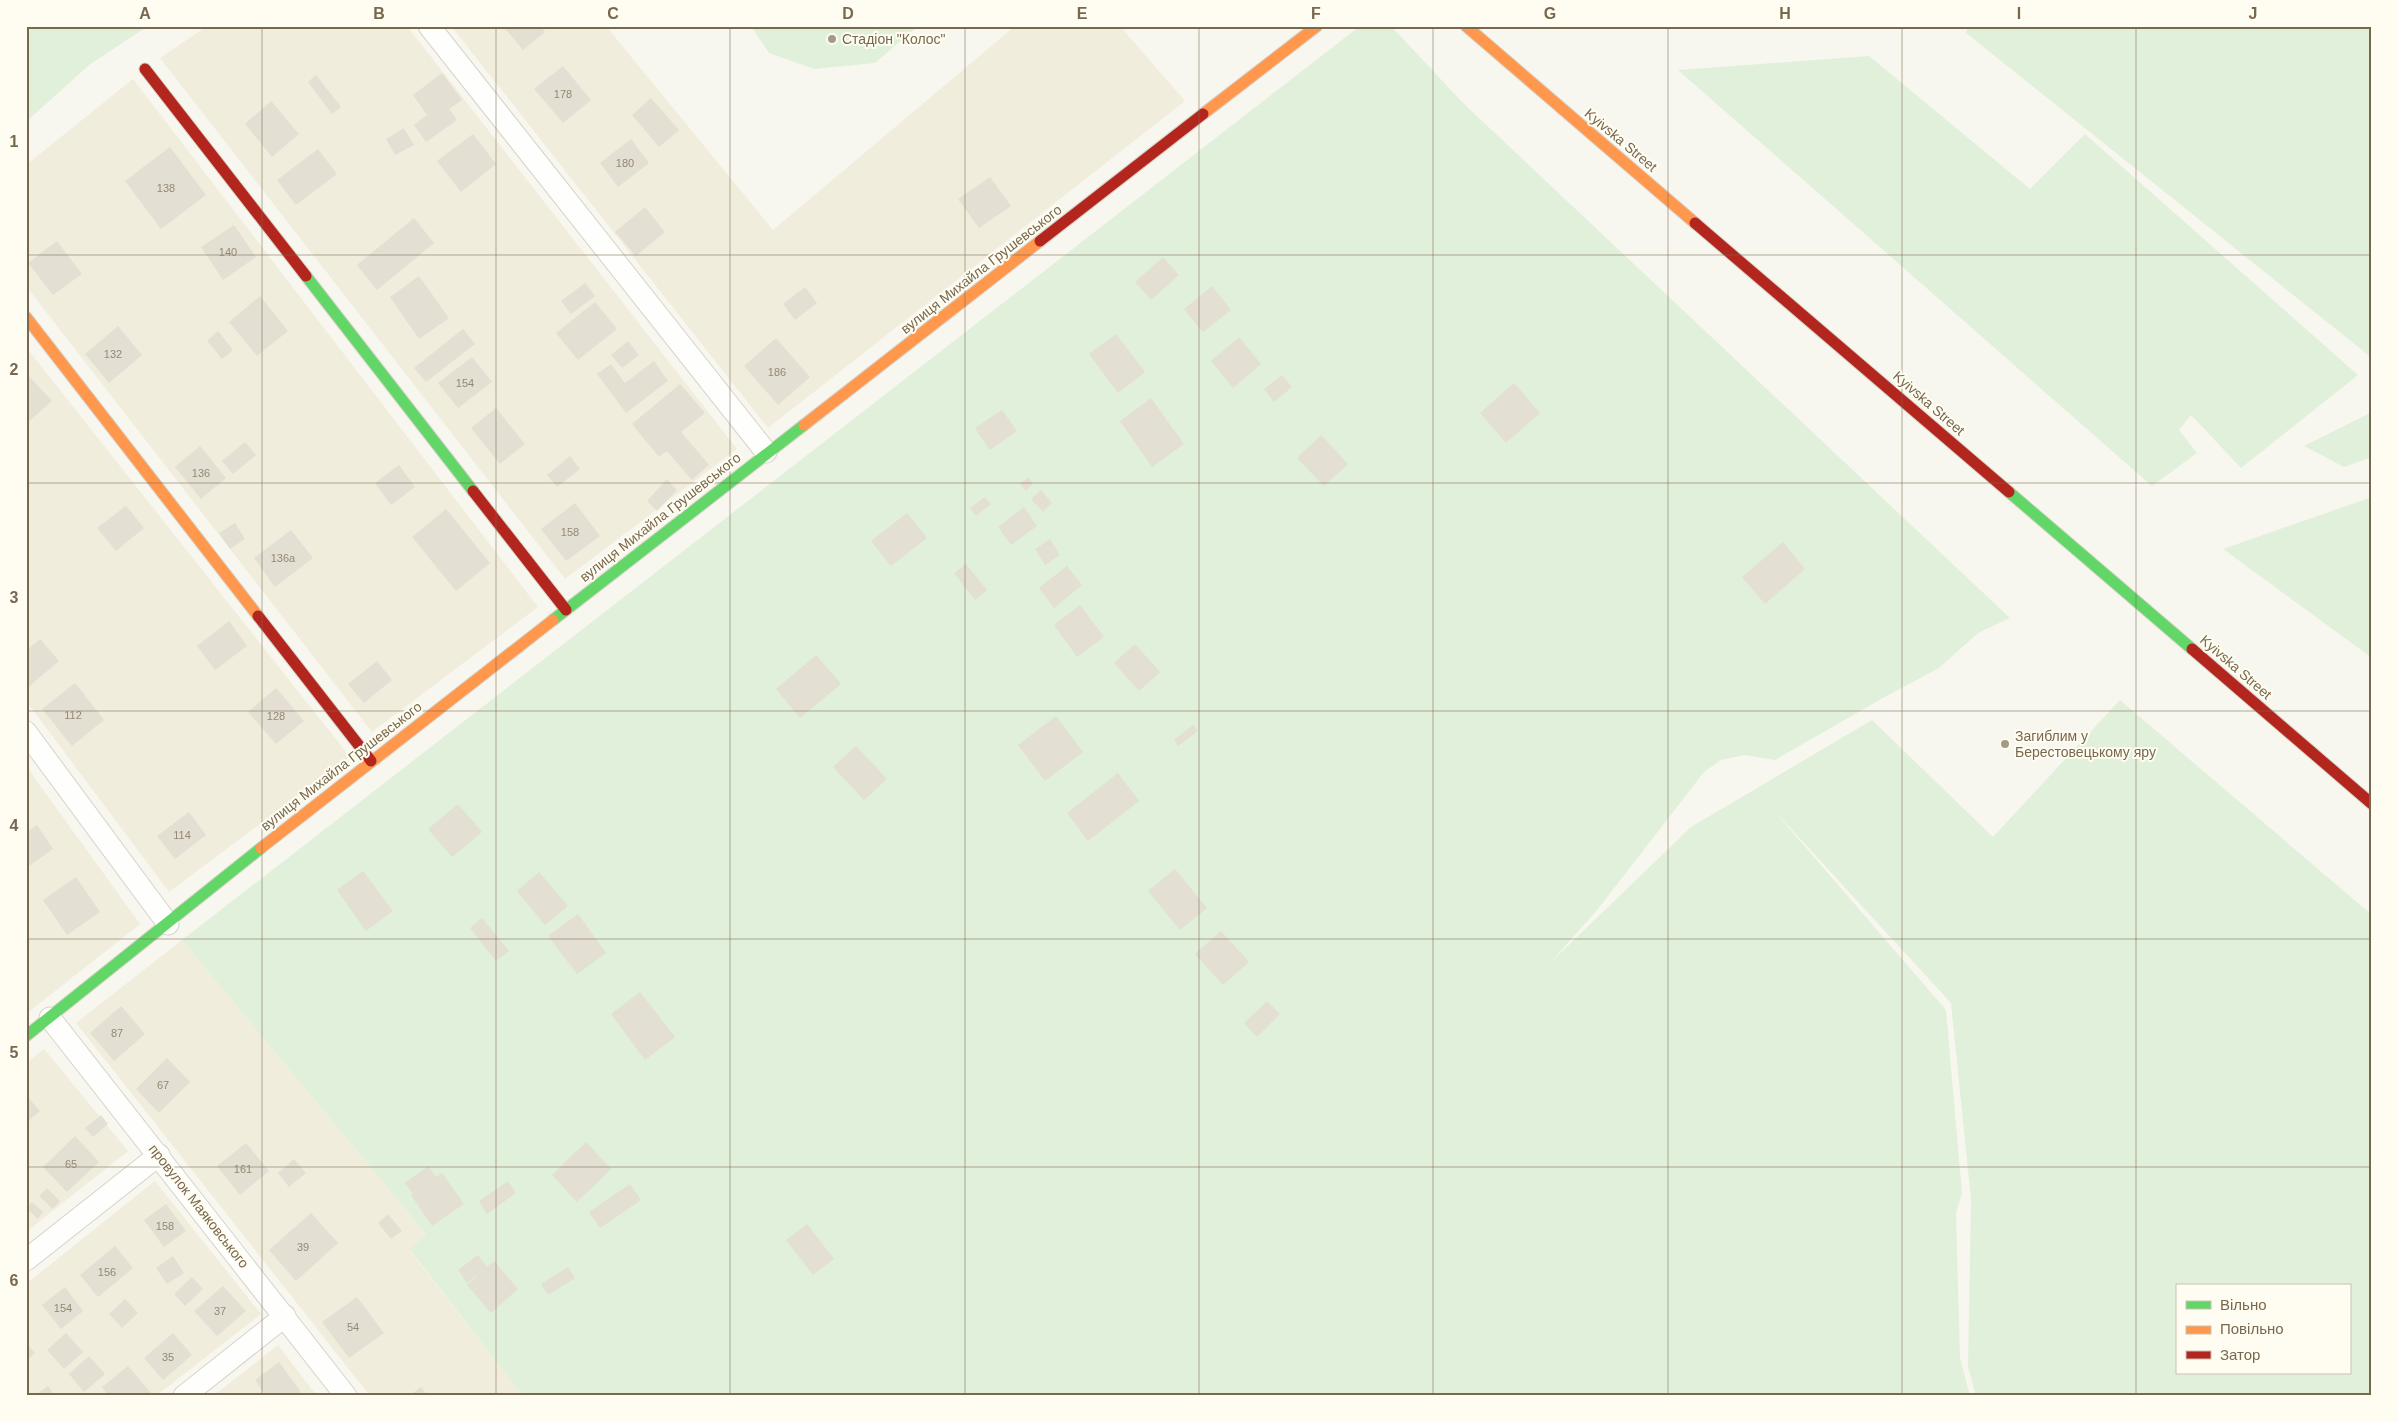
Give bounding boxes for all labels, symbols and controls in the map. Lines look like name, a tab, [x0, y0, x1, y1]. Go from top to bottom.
text: A	[139, 5, 151, 22]
text: B	[373, 5, 385, 22]
text: C	[607, 5, 619, 22]
text: D	[842, 5, 854, 22]
text: E	[1077, 5, 1088, 22]
text: F	[1311, 5, 1321, 22]
text: G	[1544, 5, 1556, 22]
text: H	[1779, 5, 1791, 22]
text: I	[2017, 5, 2021, 22]
text: J	[2249, 5, 2257, 22]
place label: Стадіон "Колос"	[842, 31, 946, 47]
marker: Стадіон "Колос"	[826, 33, 838, 45]
house number: 178	[554, 88, 572, 100]
street label: Kyivska Street	[1582, 105, 1660, 175]
text: 1	[10, 133, 19, 150]
house number: 180	[616, 157, 634, 169]
house number: 138	[157, 182, 175, 194]
street label: вулиця Михайла Грушевського	[897, 201, 1065, 337]
house number: 140	[219, 246, 237, 258]
house number: 132	[104, 348, 122, 360]
text: 2	[10, 361, 19, 378]
house number: 186	[768, 366, 786, 378]
street label: Kyivska Street	[1890, 368, 1968, 438]
house number: 154	[456, 377, 474, 389]
street label: вулиця Михайла Грушевського	[576, 449, 744, 585]
house number: 136	[192, 467, 210, 479]
house number: 158	[561, 526, 579, 538]
house number: 136а	[271, 552, 296, 564]
text: 3	[10, 589, 19, 606]
street label: Kyivska Street	[2197, 632, 2275, 702]
street label: вулиця Михайла Грушевського	[257, 698, 425, 834]
house number: 112	[64, 709, 82, 721]
house number: 128	[267, 710, 285, 722]
place label: Загиблим у Берестовецькому яру	[2015, 728, 2156, 760]
marker: Загиблим у Берестовецькому яру	[1999, 738, 2011, 750]
text: 4	[10, 817, 19, 834]
house number: 114	[173, 829, 191, 841]
house number: 87	[111, 1027, 123, 1039]
text: 5	[10, 1044, 19, 1061]
house number: 67	[157, 1079, 169, 1091]
street label: провулок Маяковського	[146, 1141, 252, 1271]
house number: 65	[65, 1158, 77, 1170]
house number: 161	[234, 1163, 252, 1175]
house number: 158	[156, 1220, 174, 1232]
house number: 39	[297, 1241, 309, 1253]
house number: 156	[98, 1266, 116, 1278]
text: 6	[10, 1272, 19, 1289]
legend	[2176, 1284, 2350, 1374]
text: Вільно	[2220, 1296, 2267, 1313]
house number: 154	[54, 1302, 72, 1314]
house number: 37	[214, 1305, 226, 1317]
text: Повільно	[2220, 1320, 2284, 1337]
house number: 54	[347, 1321, 359, 1333]
text: Затор	[2220, 1346, 2260, 1363]
house number: 35	[162, 1351, 174, 1363]

